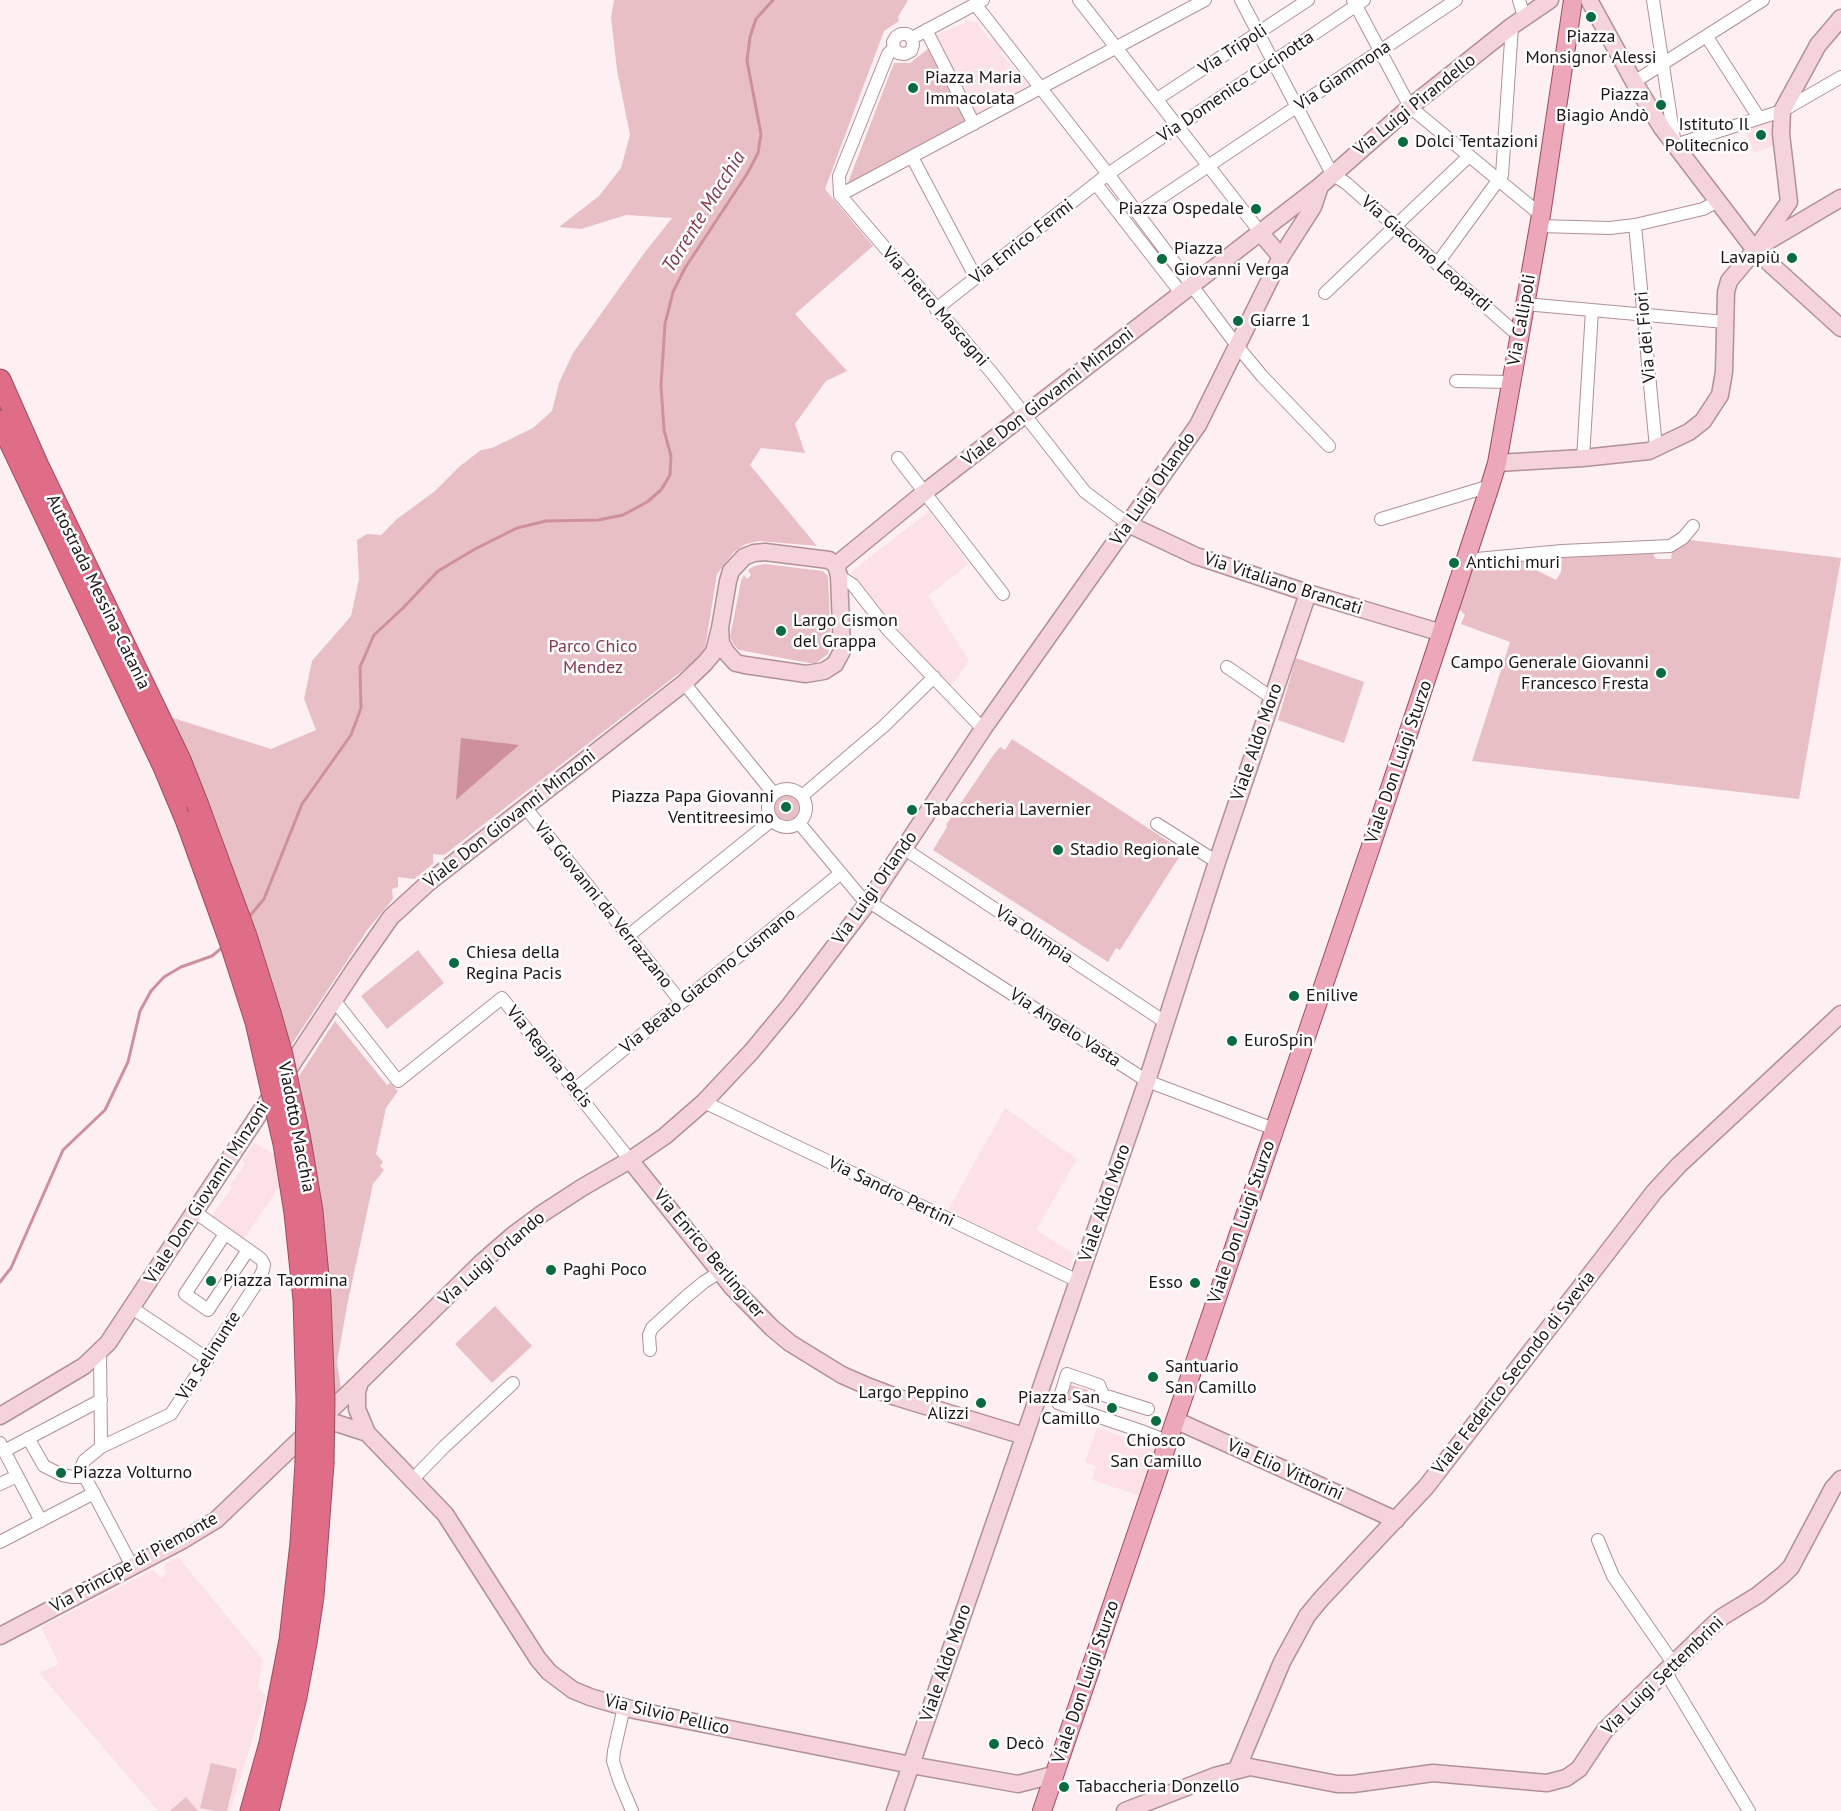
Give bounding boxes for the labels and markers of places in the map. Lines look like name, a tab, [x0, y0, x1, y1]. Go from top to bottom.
marker: Piazza Monsignor Alessi	[1584, 10, 1598, 24]
place label: Piazza Monsignor Alessi	[1525, 26, 1657, 68]
place label: Piazza Maria Immacolata	[925, 67, 1022, 110]
marker: Piazza Maria Immacolata	[906, 81, 920, 95]
place label: Piazza Biagio Andò	[1556, 84, 1649, 127]
marker: Piazza Biagio Andò	[1654, 98, 1668, 112]
place label: Istituto Il Politecnico	[1665, 114, 1749, 156]
marker: Istituto Il Politecnico	[1754, 128, 1768, 142]
place label: Dolci Tentazioni	[1415, 131, 1538, 153]
marker: Dolci Tentazioni	[1396, 135, 1410, 149]
place label: Piazza Ospedale	[1119, 198, 1244, 220]
marker: Piazza Ospedale	[1249, 202, 1263, 216]
place label: Piazza Giovanni Verga	[1174, 238, 1289, 280]
place label: Lavapiù	[1720, 247, 1780, 269]
marker: Lavapiù	[1785, 251, 1799, 265]
marker: Piazza Giovanni Verga	[1155, 252, 1169, 266]
place label: Giarre 1	[1250, 310, 1311, 332]
marker: Giarre 1	[1231, 314, 1245, 328]
place label: Antichi muri	[1466, 552, 1560, 574]
marker: Antichi muri	[1447, 556, 1461, 570]
place label: Largo Cismon del Grappa	[793, 610, 898, 652]
marker: Largo Cismon del Grappa	[774, 624, 788, 638]
place label: Campo Generale Giovanni Francesco Fresta	[1450, 652, 1649, 694]
marker: Campo Generale Giovanni Francesco Fresta	[1654, 666, 1668, 680]
place label: Piazza Papa Giovanni Ventitreesimo	[611, 786, 774, 828]
place label: Tabaccheria Lavernier	[924, 799, 1091, 821]
marker: Piazza Papa Giovanni Ventitreesimo	[779, 800, 793, 814]
marker: Tabaccheria Lavernier	[905, 803, 919, 817]
place label: Stadio Regionale	[1070, 839, 1200, 861]
marker: Stadio Regionale	[1051, 843, 1065, 857]
place label: Chiesa della Regina Pacis	[466, 942, 562, 984]
marker: Chiesa della Regina Pacis	[447, 956, 461, 970]
place label: Enilive	[1306, 985, 1358, 1007]
marker: Enilive	[1287, 989, 1301, 1003]
place label: EuroSpin	[1244, 1030, 1313, 1052]
marker: EuroSpin	[1225, 1034, 1239, 1048]
place label: Paghi Poco	[563, 1259, 647, 1281]
marker: Paghi Poco	[544, 1263, 558, 1277]
place label: Piazza Taormina	[223, 1270, 348, 1292]
place label: Esso	[1149, 1272, 1183, 1294]
marker: Piazza Taormina	[204, 1274, 218, 1288]
marker: Esso	[1188, 1276, 1202, 1290]
place label: Santuario San Camillo	[1165, 1356, 1257, 1398]
marker: Santuario San Camillo	[1146, 1370, 1160, 1384]
place label: Largo Peppino Alizzi	[859, 1382, 969, 1424]
place label: Piazza San Camillo	[1018, 1387, 1100, 1430]
marker: Largo Peppino Alizzi	[974, 1396, 988, 1410]
marker: Piazza San Camillo	[1105, 1401, 1119, 1415]
marker: Chiosco San Camillo	[1149, 1414, 1163, 1428]
place label: Chiosco San Camillo	[1110, 1430, 1202, 1472]
place label: Piazza Volturno	[73, 1462, 192, 1484]
marker: Piazza Volturno	[54, 1466, 68, 1480]
place label: Decò	[1006, 1733, 1044, 1755]
marker: Decò	[987, 1737, 1001, 1751]
place label: Tabaccheria Donzello	[1076, 1776, 1239, 1798]
marker: Tabaccheria Donzello	[1057, 1780, 1071, 1794]

